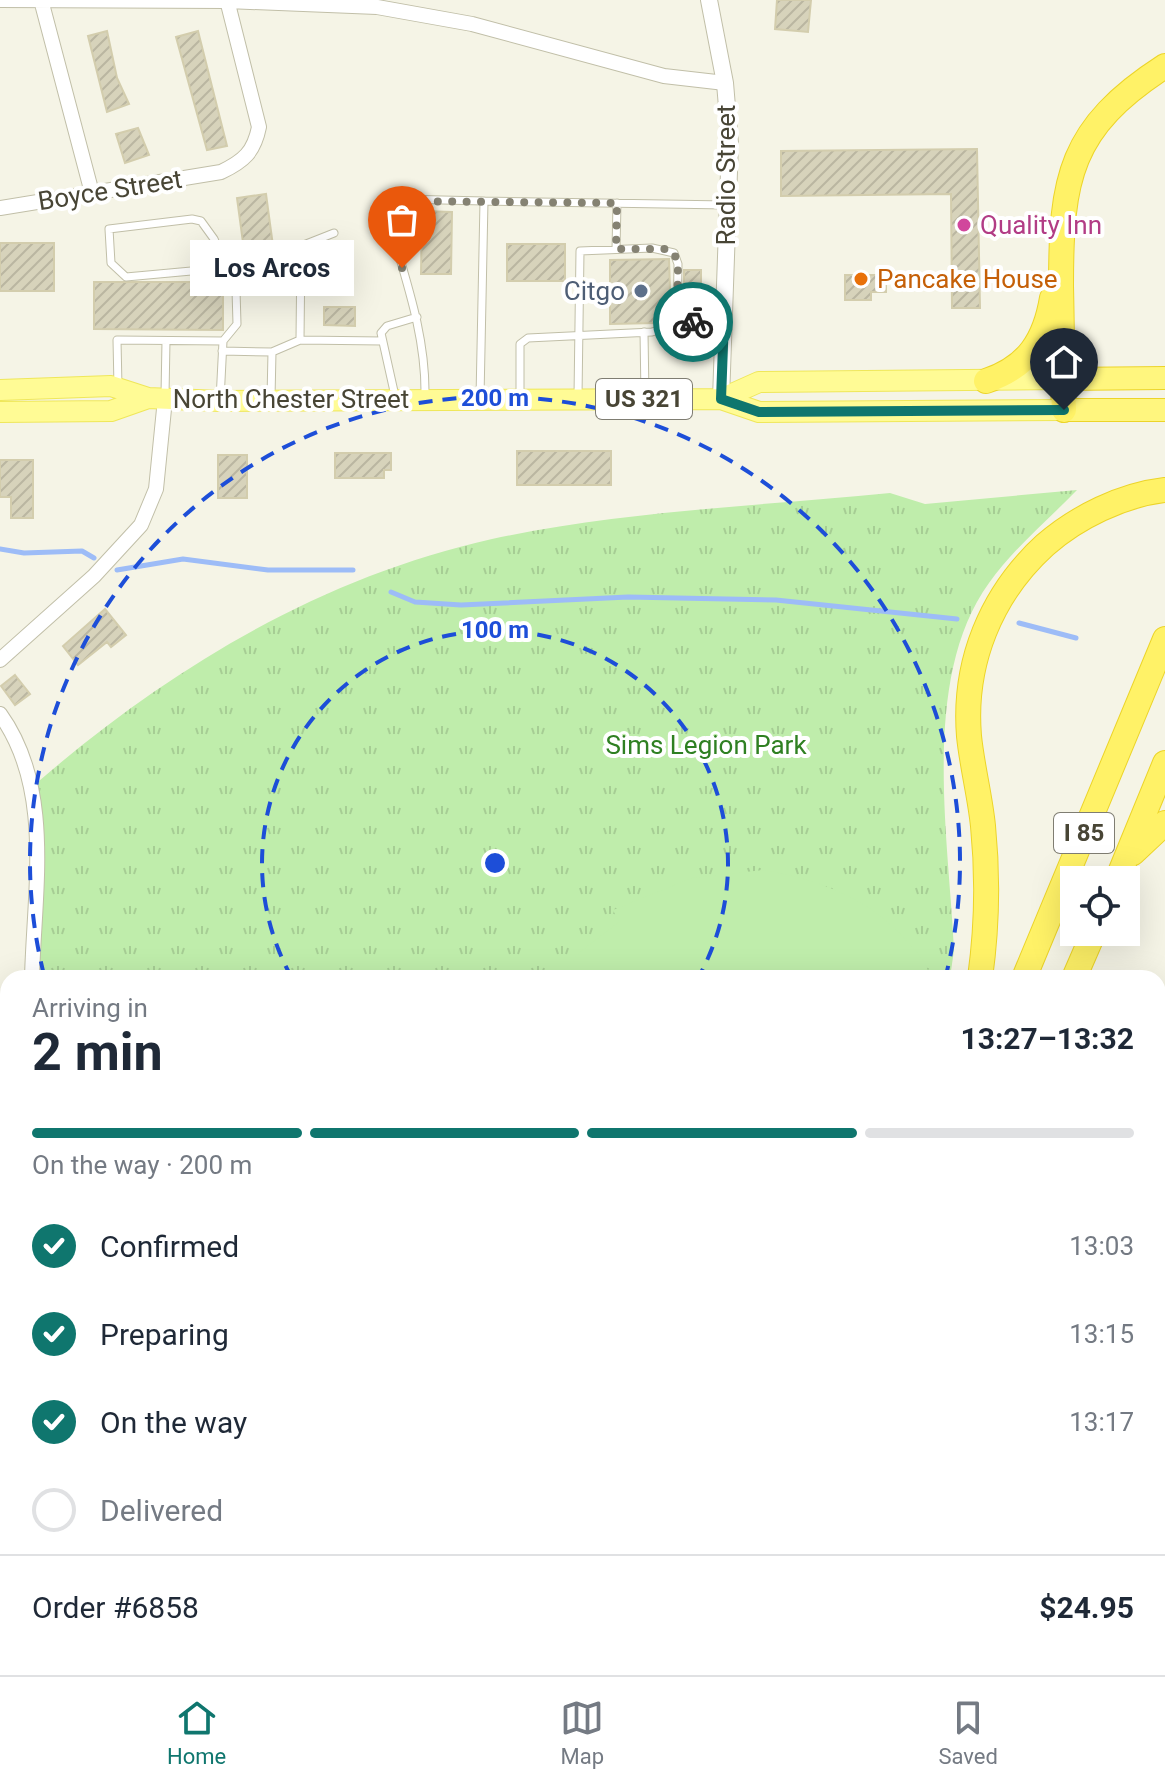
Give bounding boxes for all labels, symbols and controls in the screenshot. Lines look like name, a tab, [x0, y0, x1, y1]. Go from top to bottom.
street label: Radio Street	[711, 104, 741, 246]
street label: Boyce Street	[36, 164, 184, 216]
pin	[368, 186, 436, 268]
icon: bag	[380, 198, 424, 242]
place label: Quality Inn	[980, 210, 1102, 240]
marker: Quality Inn	[955, 216, 973, 234]
callout: Los Arcos	[190, 240, 354, 296]
text: Los Arcos	[214, 253, 330, 283]
place label: Pancake House	[877, 264, 1058, 294]
marker: Pancake House	[852, 270, 870, 288]
place label: Citgo	[564, 276, 625, 306]
marker: Citgo	[632, 282, 650, 300]
courier	[653, 282, 733, 362]
icon: bike	[671, 300, 715, 344]
pin	[1030, 328, 1098, 410]
icon: home	[1042, 340, 1086, 384]
road number: US 321	[596, 379, 692, 419]
street label: North Chester Street	[173, 384, 409, 414]
text: 200 m	[461, 384, 529, 412]
text: 100 m	[461, 616, 529, 644]
park label: Sims Legion Park	[605, 730, 807, 760]
road number: I 85	[1054, 813, 1114, 853]
centre of rings	[481, 849, 509, 877]
map controls	[1060, 866, 1140, 946]
button: locate	[1060, 866, 1140, 946]
text: Arriving in	[32, 993, 148, 1023]
text: 13:27–13:32	[960, 1021, 1134, 1056]
text: 2 min	[32, 1022, 163, 1083]
text: On the way · 200 m	[32, 1150, 252, 1180]
icon: check	[32, 1224, 76, 1268]
text: Confirmed	[100, 1229, 239, 1264]
text: 13:03	[1069, 1231, 1134, 1261]
icon: check	[32, 1312, 76, 1356]
text: Preparing	[100, 1317, 229, 1352]
text: 13:15	[1069, 1319, 1134, 1349]
icon: check	[32, 1400, 76, 1444]
text: On the way	[100, 1405, 247, 1440]
text: 13:17	[1069, 1407, 1134, 1437]
text: Delivered	[100, 1493, 223, 1528]
text: Order #6858	[32, 1590, 199, 1625]
text: $24.95	[1039, 1590, 1134, 1625]
tab: Home	[167, 1696, 226, 1769]
tab: Map	[560, 1696, 604, 1769]
tab: Saved	[938, 1696, 998, 1769]

